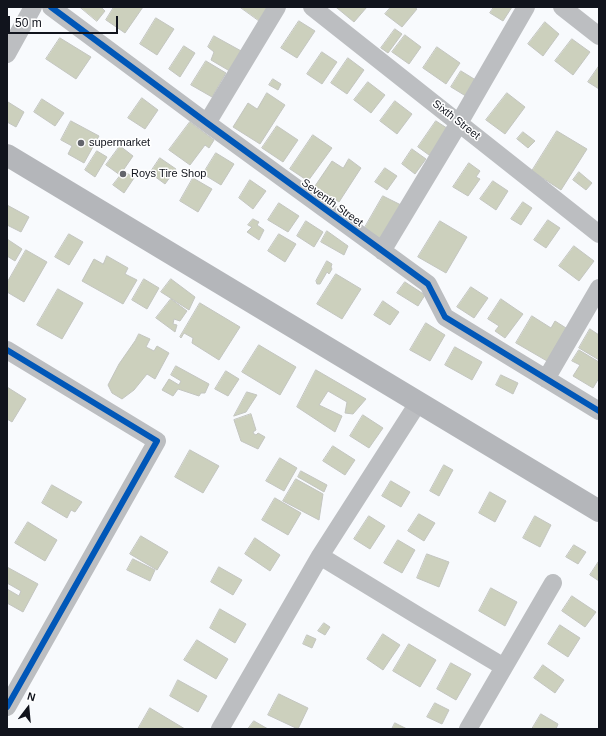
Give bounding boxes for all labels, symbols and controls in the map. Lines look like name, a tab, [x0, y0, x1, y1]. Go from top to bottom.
scale bar	[10, 8, 120, 34]
text: 50 m	[15, 16, 42, 30]
street label: Sixth Street	[430, 97, 482, 143]
place label: supermarket	[89, 136, 150, 150]
marker: supermarket	[76, 138, 86, 148]
place label: Roys Tire Shop	[131, 167, 206, 181]
marker: Roys Tire Shop	[118, 169, 128, 179]
street label: Seventh Street	[299, 176, 365, 230]
north arrow	[8, 688, 48, 728]
text: N	[26, 690, 37, 703]

